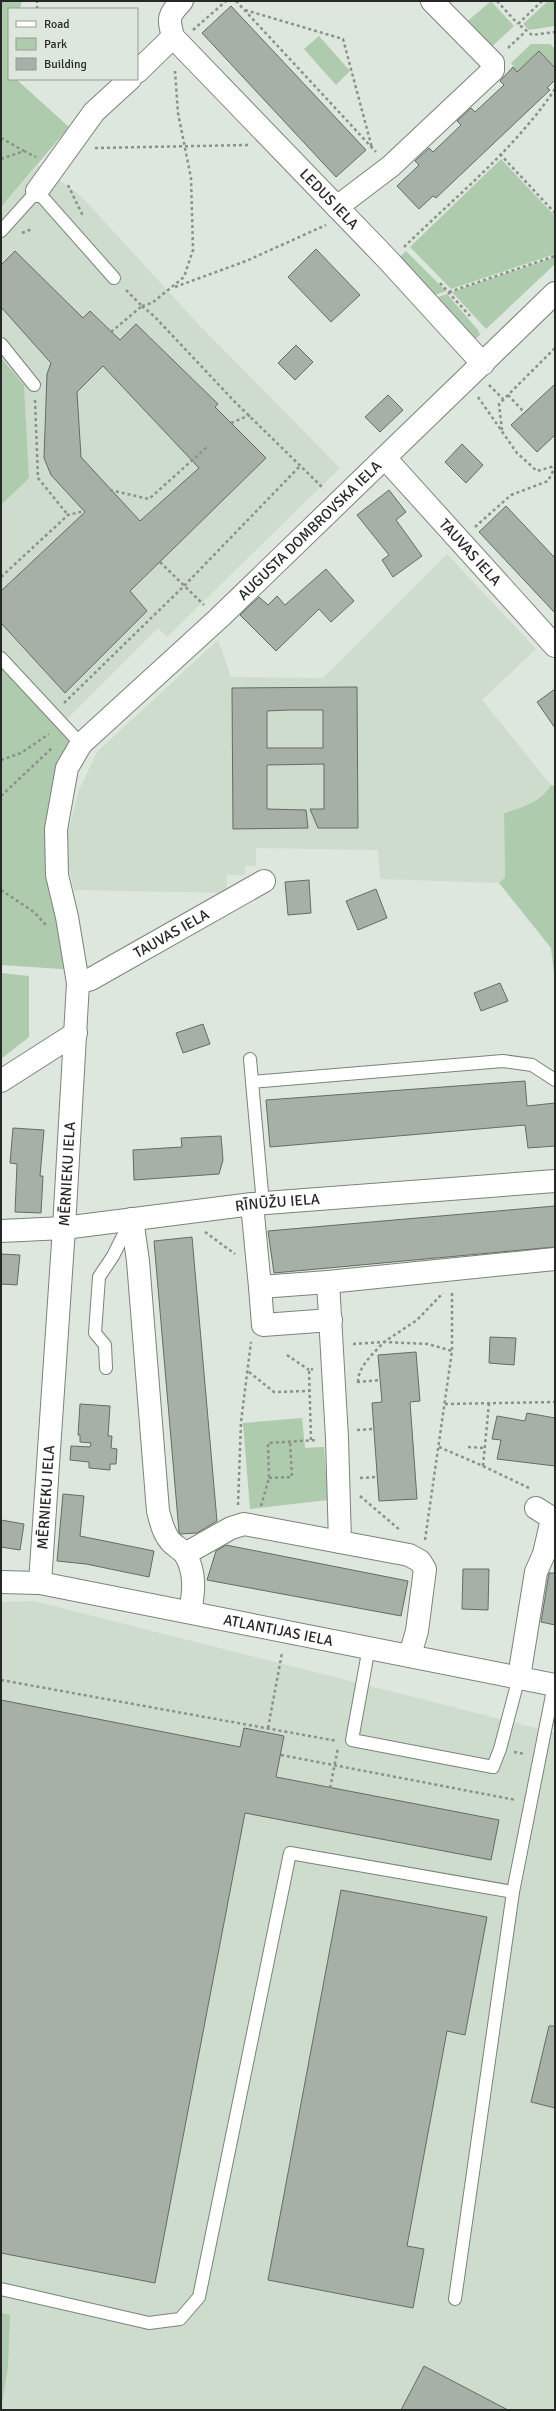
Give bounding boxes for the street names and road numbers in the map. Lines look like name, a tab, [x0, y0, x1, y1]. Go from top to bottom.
street label: LEDUS IELA	[296, 165, 363, 233]
street label: AUGUSTA DOMBROVSKA IELA	[234, 457, 385, 604]
street label: TAUVAS IELA	[435, 515, 505, 589]
street label: TAUVAS IELA	[130, 905, 212, 962]
street label: MĒRNIEKU IELA	[55, 1121, 79, 1227]
street label: RĪNŪŽU IELA	[234, 1190, 320, 1215]
street label: MĒRNIEKU IELA	[33, 1444, 58, 1550]
street label: ATLANTIJAS IELA	[222, 1611, 335, 1650]

